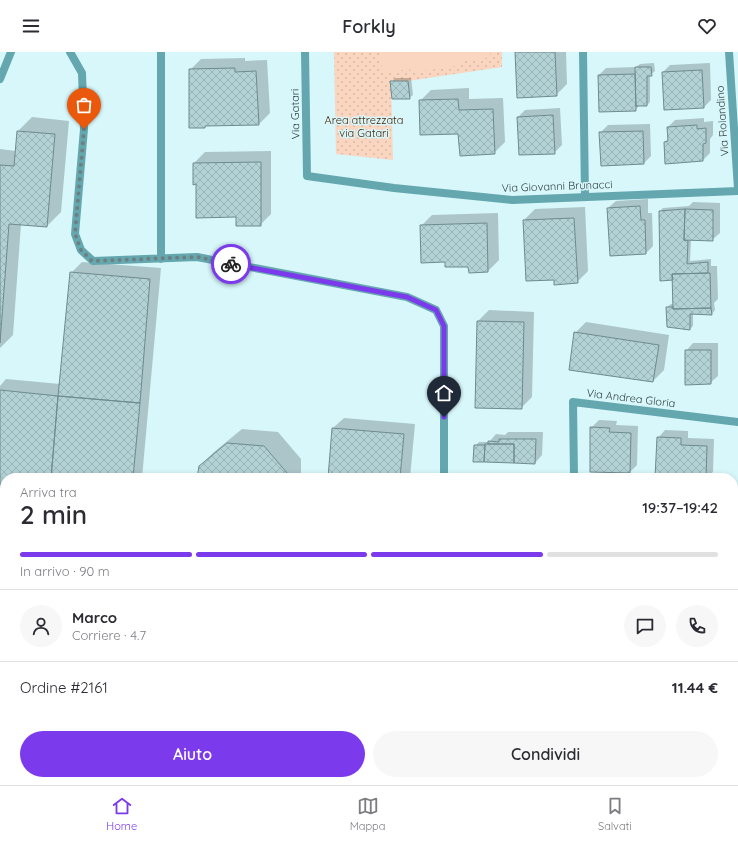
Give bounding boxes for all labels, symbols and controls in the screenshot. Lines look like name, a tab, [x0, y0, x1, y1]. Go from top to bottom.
icon: menu	[20, 15, 42, 37]
text: Forkly	[342, 15, 396, 38]
icon: heart	[696, 15, 718, 37]
street label: Via Rolandino	[713, 85, 731, 157]
pin	[67, 88, 101, 129]
street label: Via Gatari	[288, 88, 302, 140]
icon: bag	[73, 94, 95, 116]
park label: Area attrezzata via Gatari	[325, 113, 403, 140]
street label: Via Giovanni Brunacci	[501, 177, 613, 195]
courier	[211, 244, 251, 284]
icon: bike	[220, 253, 242, 275]
pin	[427, 376, 461, 417]
icon: home	[433, 382, 455, 404]
street label: Via Andrea Gloria	[586, 386, 676, 410]
text: Arriva tra	[20, 484, 77, 500]
text: 2 min	[20, 498, 87, 531]
text: 19:37–19:42	[642, 498, 718, 517]
text: In arrivo · 90 m	[20, 563, 110, 579]
button: person	[20, 605, 62, 647]
button: chat	[624, 605, 666, 647]
button: phone	[676, 605, 718, 647]
text: Marco	[72, 608, 117, 627]
text: Corriere · 4.7	[72, 627, 146, 643]
text: Ordine #2161	[20, 678, 108, 697]
text: 11.44 €	[672, 678, 718, 697]
button: Aiuto	[20, 731, 365, 777]
button: Condividi	[373, 731, 718, 777]
tab: Home	[106, 795, 137, 833]
tab: Mappa	[350, 795, 385, 833]
tab: Salvati	[598, 795, 632, 833]

